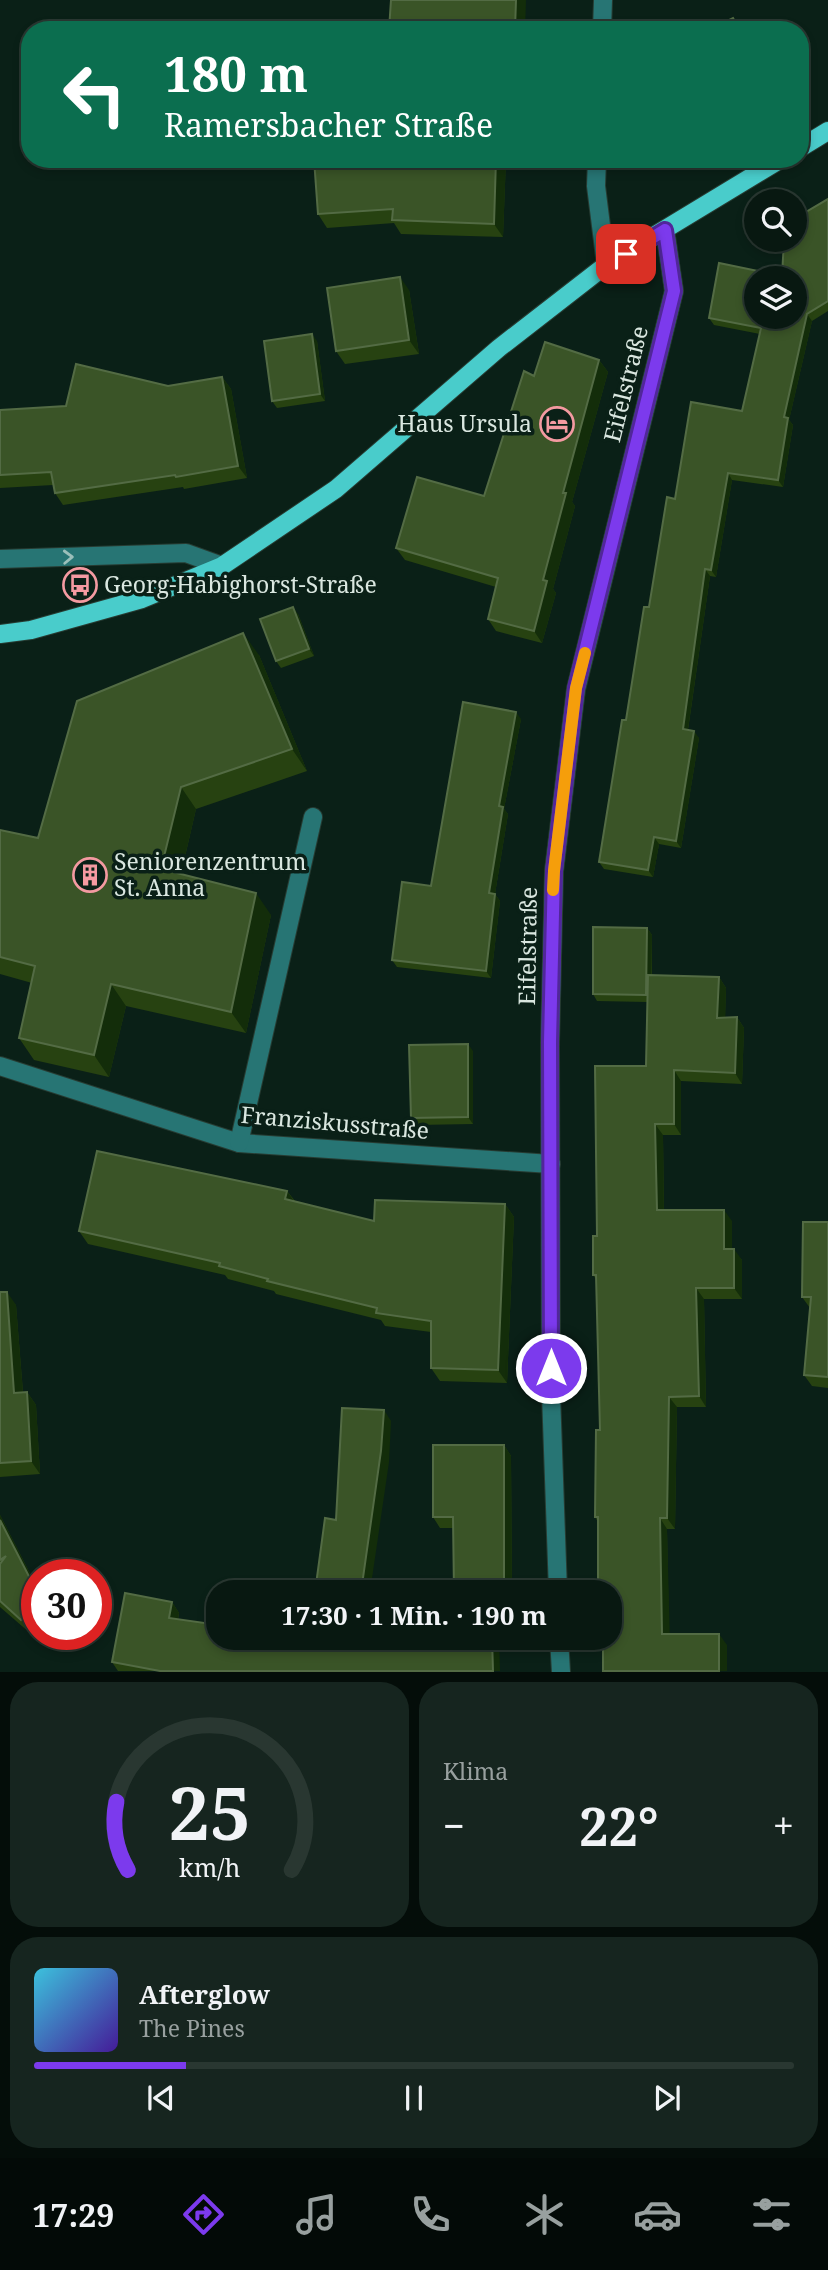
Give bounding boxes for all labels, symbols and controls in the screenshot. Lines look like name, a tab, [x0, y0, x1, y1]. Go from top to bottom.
text: 180 m	[164, 40, 308, 106]
icon: left	[49, 49, 140, 140]
text: Ramersbacher Straße	[164, 103, 493, 146]
map controls	[744, 189, 807, 329]
button: search	[744, 189, 807, 252]
pin	[596, 224, 656, 284]
icon: arrive	[607, 235, 645, 273]
button: layers	[744, 266, 807, 329]
street label: Eifelstraße	[595, 322, 655, 445]
hotel icon: Haus Ursula	[538, 405, 576, 443]
place label: Haus Ursula	[397, 407, 532, 439]
one-way arrow	[63, 550, 74, 565]
bus stop icon: Georg-Habighorst-Straße	[61, 566, 99, 604]
place label: Georg-Habighorst-Straße	[104, 568, 377, 600]
place label: Seniorenzentrum St. Anna	[114, 845, 307, 903]
building icon: Seniorenzentrum St. Anna	[71, 856, 109, 894]
street label: Eifelstraße	[510, 886, 544, 1006]
street label: Franziskusstraße	[240, 1098, 430, 1146]
position arrow	[514, 1331, 588, 1405]
speed limit sign: 30	[21, 1559, 112, 1650]
text: 17:30 · 1 Min. · 190 m	[281, 1597, 547, 1633]
text: Klima	[443, 1755, 508, 1787]
text: 25	[168, 1763, 251, 1862]
text: 22°	[579, 1790, 659, 1861]
text: −	[443, 1799, 465, 1851]
text: +	[773, 1799, 794, 1851]
text: km/h	[179, 1850, 240, 1884]
text: Afterglow	[139, 1976, 270, 2012]
text: The Pines	[139, 2012, 245, 2044]
icon: previous	[142, 2079, 180, 2117]
icon: pause	[395, 2079, 433, 2117]
icon: next	[648, 2079, 686, 2117]
icon: directions	[179, 2190, 228, 2239]
icon: music	[292, 2190, 341, 2239]
icon: phone	[406, 2190, 455, 2239]
icon: climate	[520, 2190, 569, 2239]
icon: car	[633, 2190, 682, 2239]
icon: filters	[747, 2190, 796, 2239]
text: 17:29	[32, 2193, 114, 2236]

